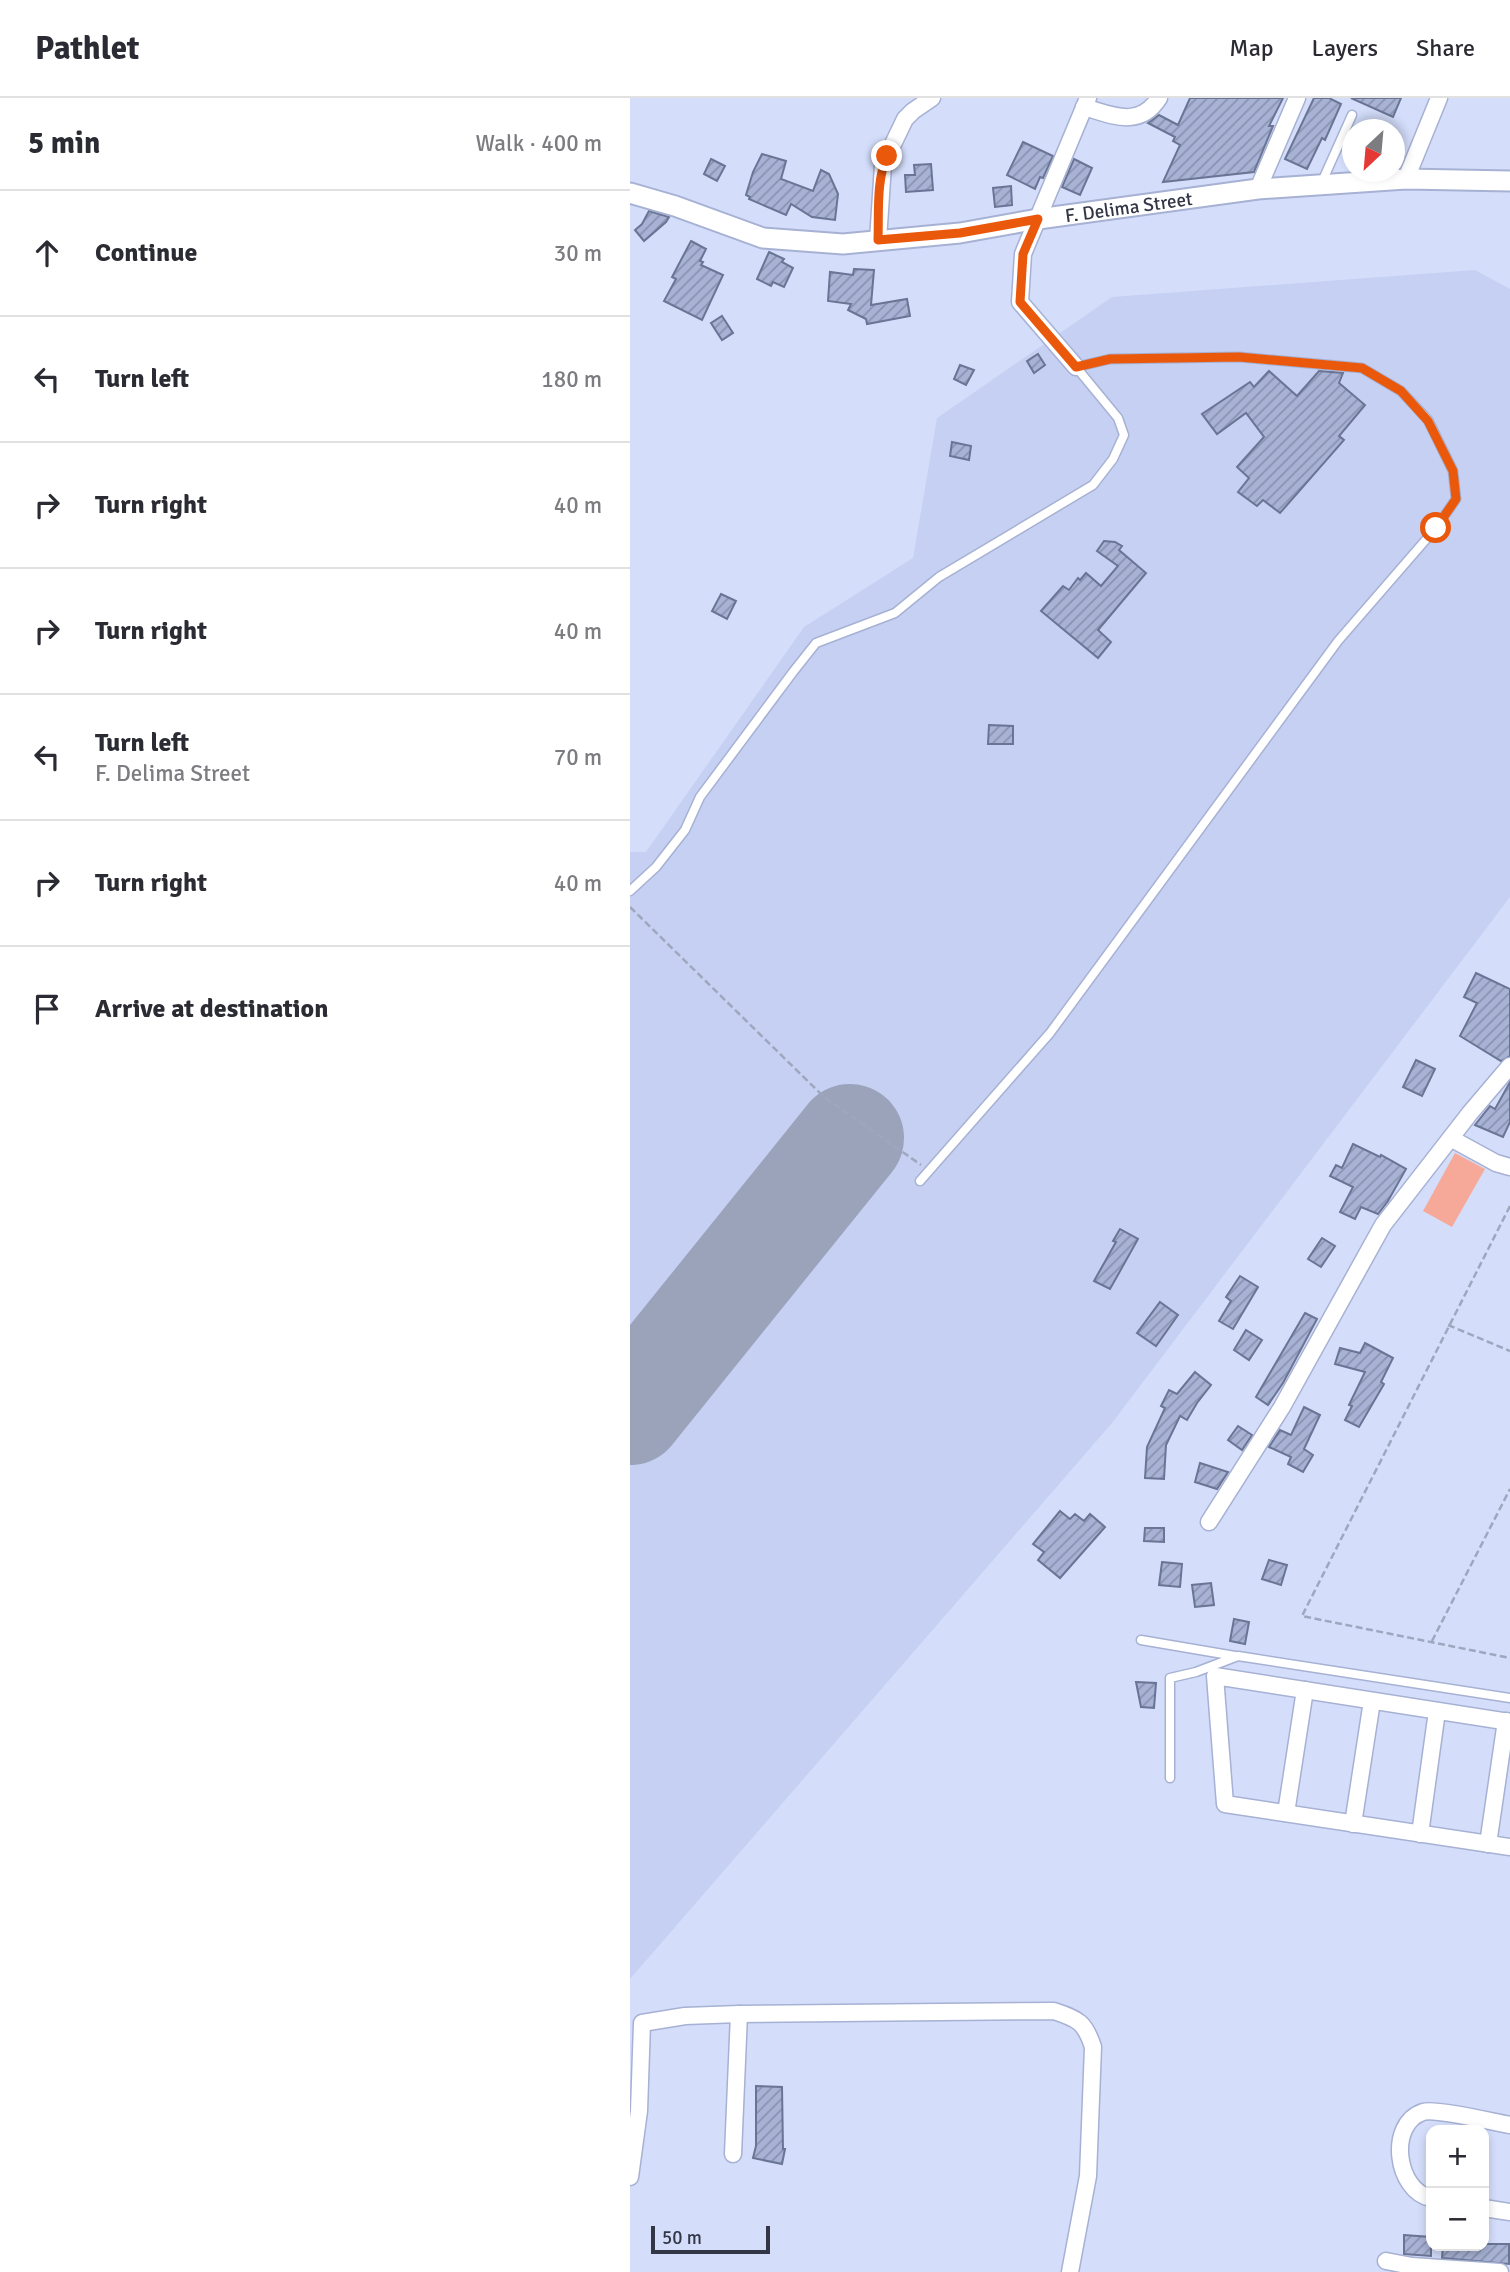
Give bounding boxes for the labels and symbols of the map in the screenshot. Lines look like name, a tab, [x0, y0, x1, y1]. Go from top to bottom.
north arrow	[1342, 119, 1405, 182]
route end	[871, 140, 902, 171]
street label: F. Delima Street	[1064, 187, 1194, 228]
route start	[1420, 512, 1451, 543]
scale bar	[651, 2223, 770, 2255]

